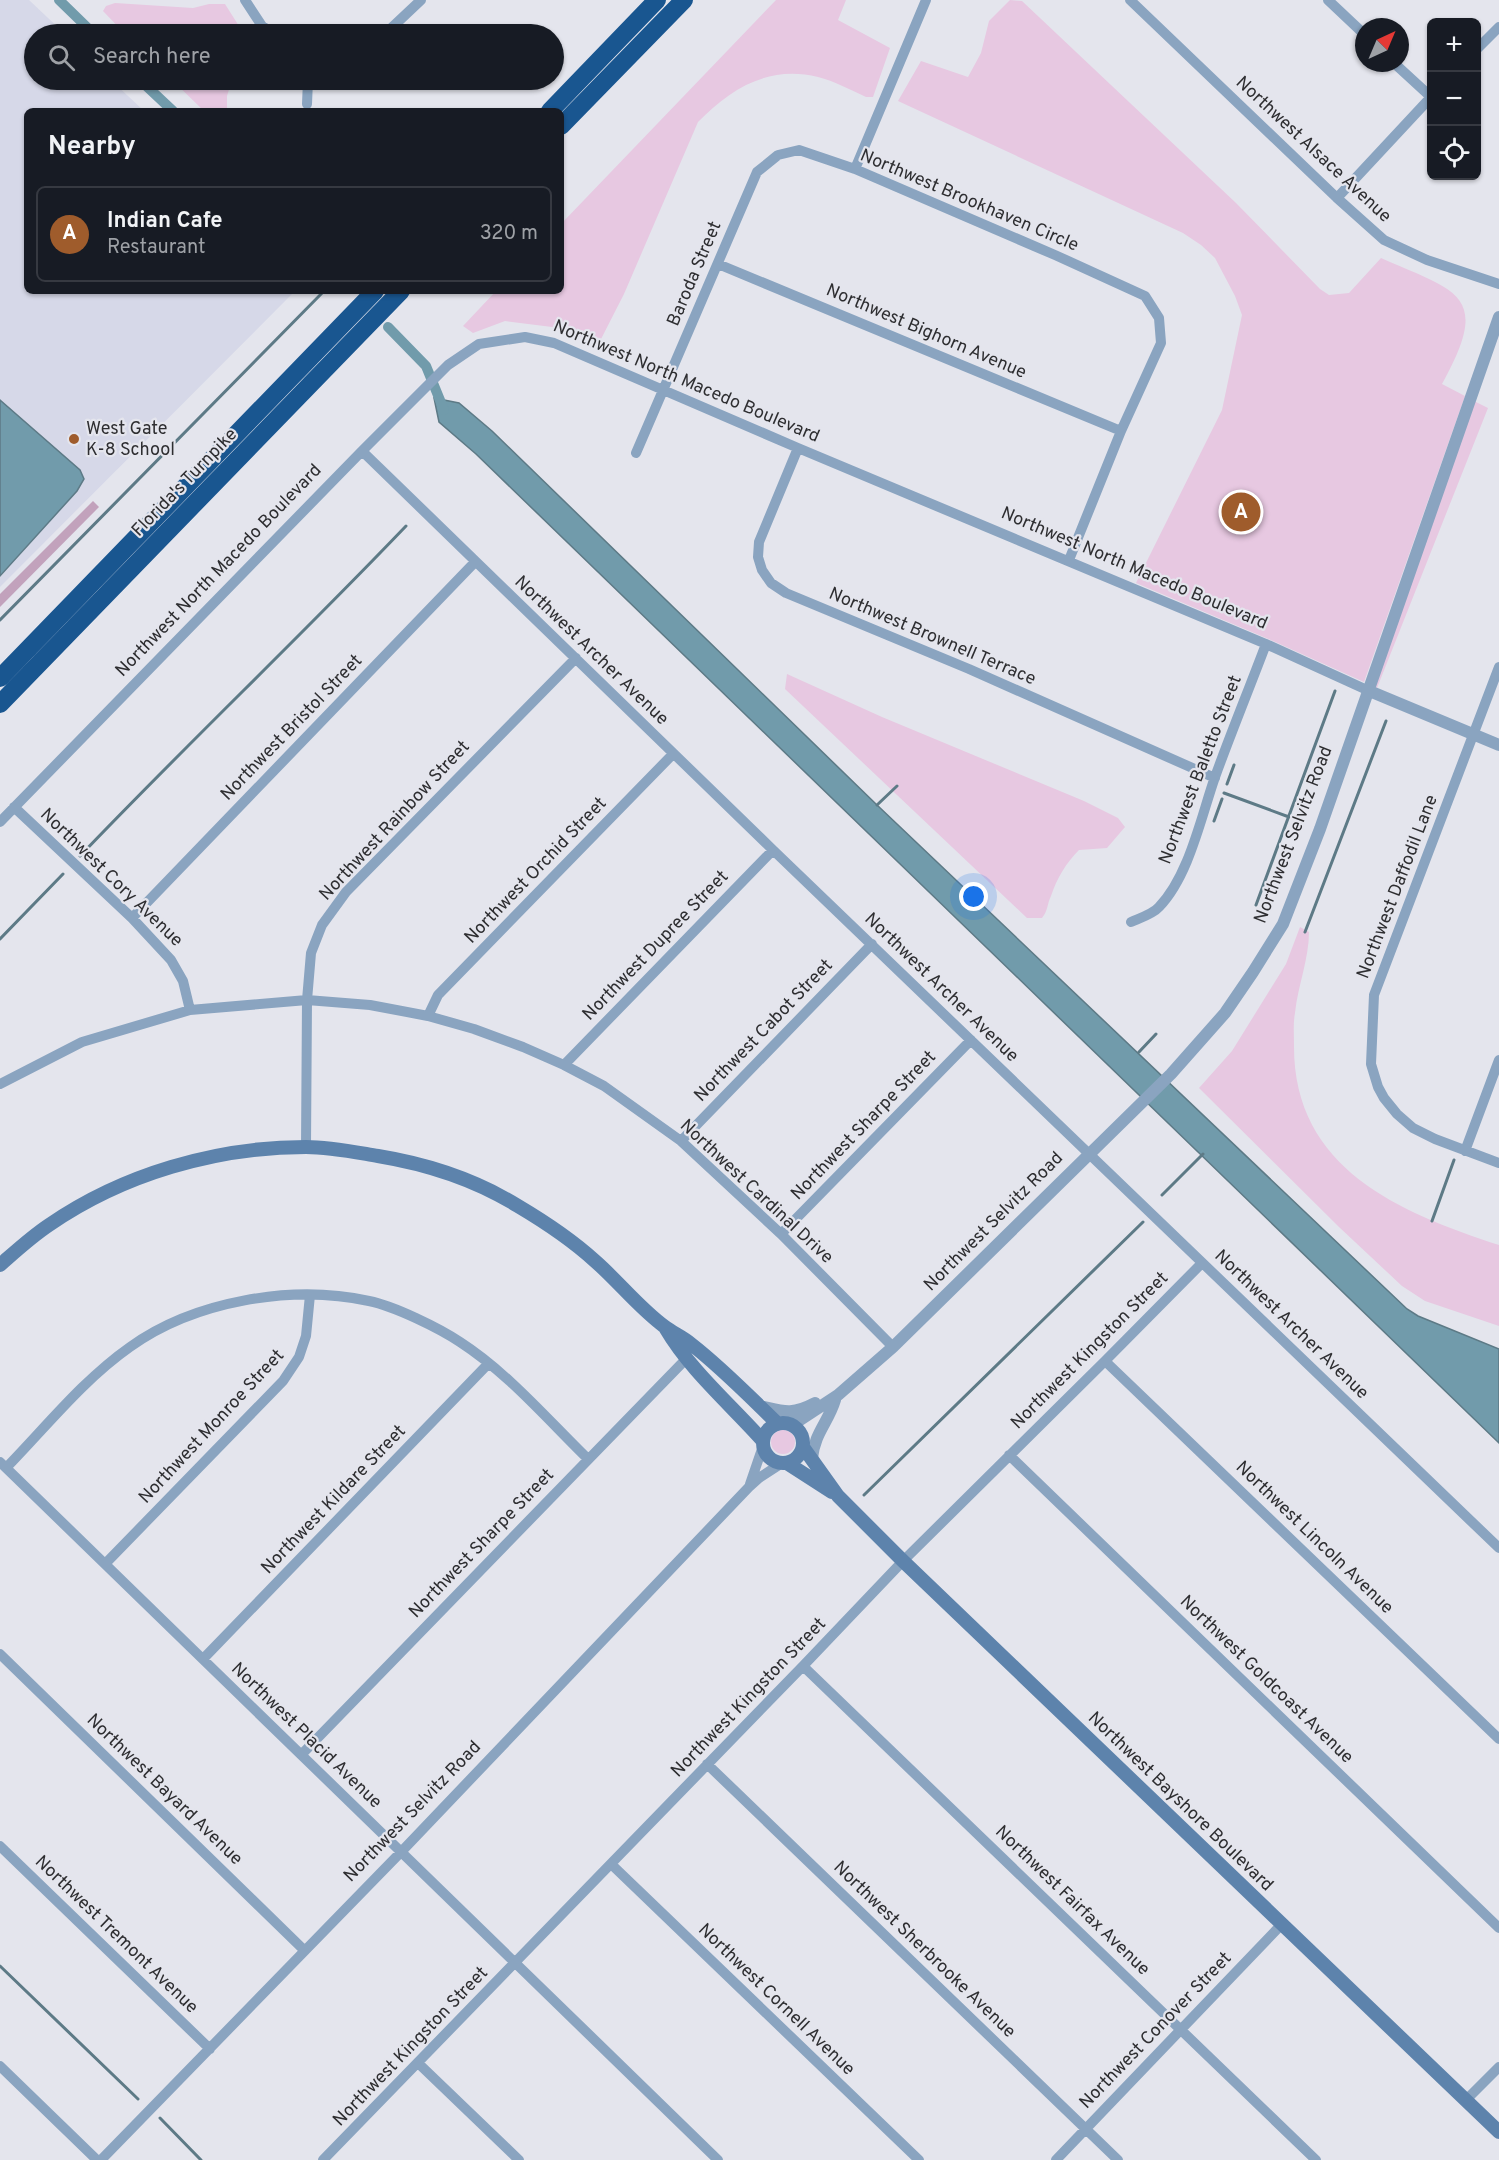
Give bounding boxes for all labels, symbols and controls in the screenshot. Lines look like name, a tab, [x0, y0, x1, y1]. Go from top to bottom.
north arrow	[1355, 18, 1409, 72]
map controls	[1427, 18, 1481, 180]
button: +	[1427, 18, 1481, 72]
search box	[24, 24, 564, 90]
icon: search	[45, 41, 78, 74]
text: Search here	[93, 44, 211, 71]
street label: Northwest Alsace Avenue	[1230, 72, 1396, 228]
button: −	[1427, 72, 1481, 126]
button: locate	[1427, 126, 1481, 180]
text: Nearby	[48, 131, 136, 164]
street label: Northwest Brookhaven Circle	[856, 144, 1082, 258]
text: Indian Cafe	[107, 208, 223, 235]
street label: Baroda Street	[663, 218, 727, 330]
text: A	[62, 221, 77, 247]
text: 320 m	[480, 221, 538, 247]
text: Restaurant	[107, 235, 206, 261]
street label: Northwest Bighorn Avenue	[822, 279, 1030, 385]
street label: Northwest North Macedo Boulevard	[549, 315, 823, 449]
place label: West Gate K-8 School	[86, 418, 175, 462]
street label: Florida's Turnpike	[127, 424, 243, 542]
marker: West Gate K-8 School	[67, 432, 81, 446]
street label: Northwest North Macedo Boulevard	[111, 460, 327, 682]
pin: A	[1222, 490, 1260, 534]
street label: Northwest North Macedo Boulevard	[997, 502, 1271, 636]
street label: Northwest Archer Avenue	[509, 571, 673, 731]
street label: Northwest Brownell Terrace	[825, 583, 1039, 691]
street label: Northwest Bristol Street	[216, 650, 368, 806]
street label: Northwest Baletto Street	[1154, 672, 1248, 868]
street label: Northwest Rainbow Street	[315, 736, 475, 906]
street label: Northwest Selvitz Road	[1250, 743, 1338, 927]
street label: Northwest Daffodil Lane	[1352, 792, 1444, 982]
street label: Northwest Orchid Street	[460, 793, 612, 949]
street label: Northwest Cory Avenue	[35, 804, 187, 952]
street label: Northwest Dupree Street	[578, 866, 734, 1026]
your location	[959, 882, 988, 911]
street label: Northwest Archer Avenue	[859, 908, 1023, 1068]
street label: Northwest Cabot Street	[690, 955, 838, 1107]
street label: Northwest Sharpe Street	[786, 1046, 942, 1206]
street label: Northwest Cardinal Drive	[674, 1115, 838, 1269]
street label: Northwest Selvitz Road	[919, 1147, 1069, 1297]
street label: Northwest Archer Avenue	[1209, 1245, 1373, 1405]
street label: Northwest Kingston Street	[1006, 1267, 1174, 1435]
street label: Northwest Monroe Street	[134, 1345, 290, 1509]
street label: Northwest Kildare Street	[257, 1420, 411, 1580]
street label: Northwest Lincoln Avenue	[1230, 1457, 1398, 1619]
street label: Northwest Sharpe Street	[404, 1464, 560, 1624]
street label: Northwest Goldcoast Avenue	[1174, 1591, 1358, 1769]
street label: Northwest Kingston Street	[667, 1613, 831, 1783]
street label: Northwest Placid Avenue	[226, 1658, 386, 1814]
street label: Northwest Bayshore Boulevard	[1082, 1707, 1278, 1897]
street label: Northwest Bayard Avenue	[81, 1709, 247, 1871]
street label: Northwest Selvitz Road	[339, 1736, 487, 1888]
street label: Northwest Fairfax Avenue	[990, 1821, 1154, 1981]
street label: Northwest Tremont Avenue	[29, 1851, 203, 2019]
street label: Northwest Sherbrooke Avenue	[828, 1857, 1020, 2043]
street label: Northwest Cornell Avenue	[693, 1919, 859, 2081]
street label: Northwest Conover Street	[1075, 1948, 1237, 2114]
street label: Northwest Kingston Street	[329, 1962, 493, 2132]

